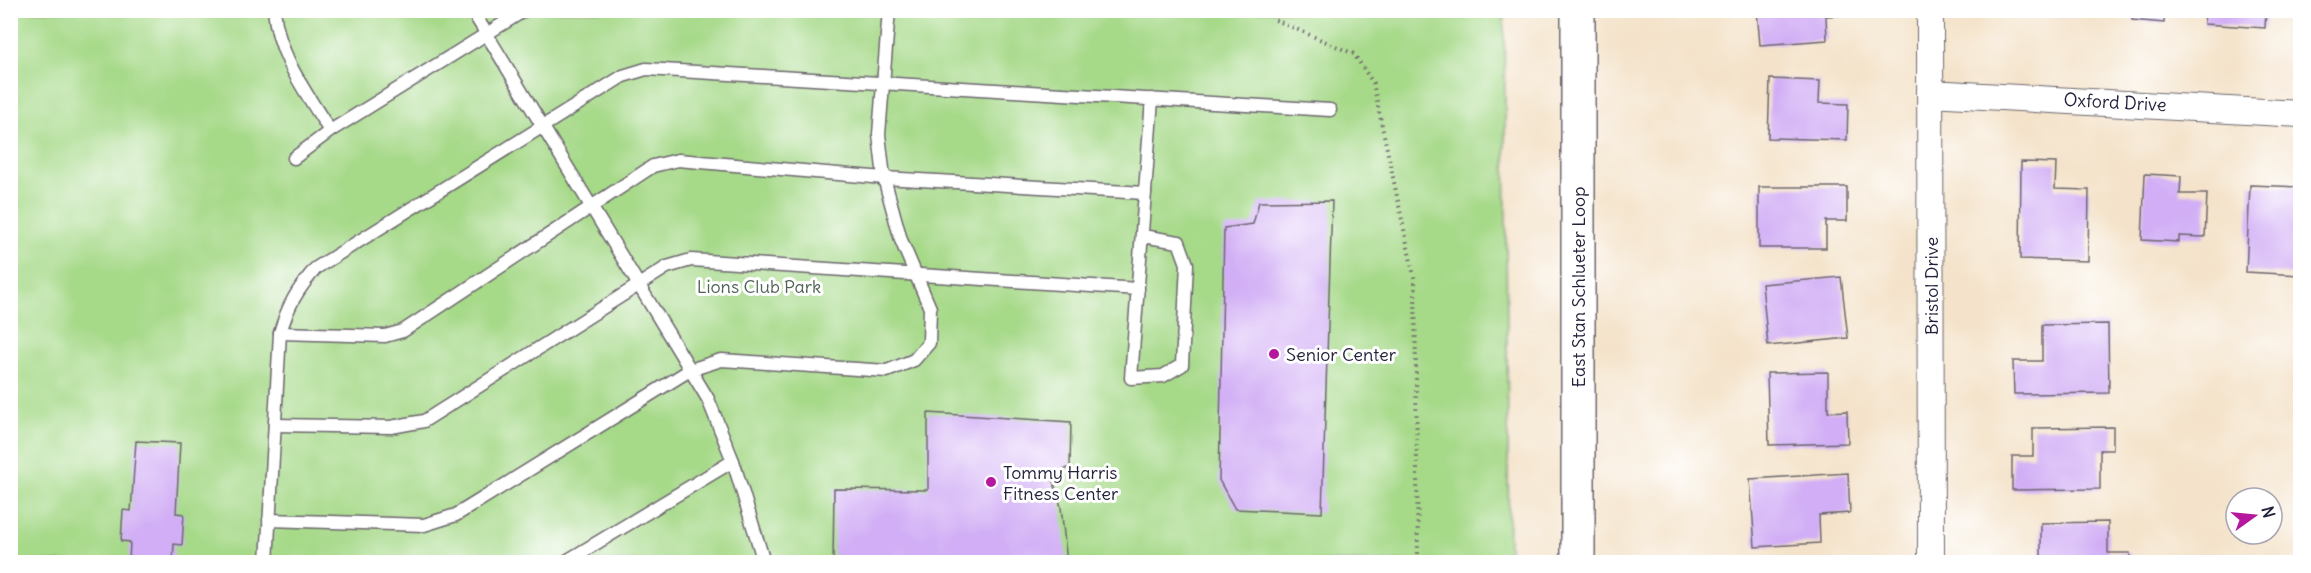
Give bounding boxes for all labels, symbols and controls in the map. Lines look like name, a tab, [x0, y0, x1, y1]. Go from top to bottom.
street label: Oxford Drive	[2063, 88, 2167, 116]
street label: East Stan Schlueter Loop	[1567, 187, 1590, 387]
street label: Bristol Drive	[1920, 237, 1943, 335]
park label: Lions Club Park	[697, 275, 821, 298]
place label: Senior Center	[1286, 343, 1397, 366]
marker: Senior Center	[1267, 347, 1281, 361]
place label: Tommy Harris Fitness Center	[1003, 461, 1119, 505]
marker: Tommy Harris Fitness Center	[984, 475, 998, 489]
north arrow	[2224, 486, 2284, 546]
text: N	[2257, 504, 2280, 520]

